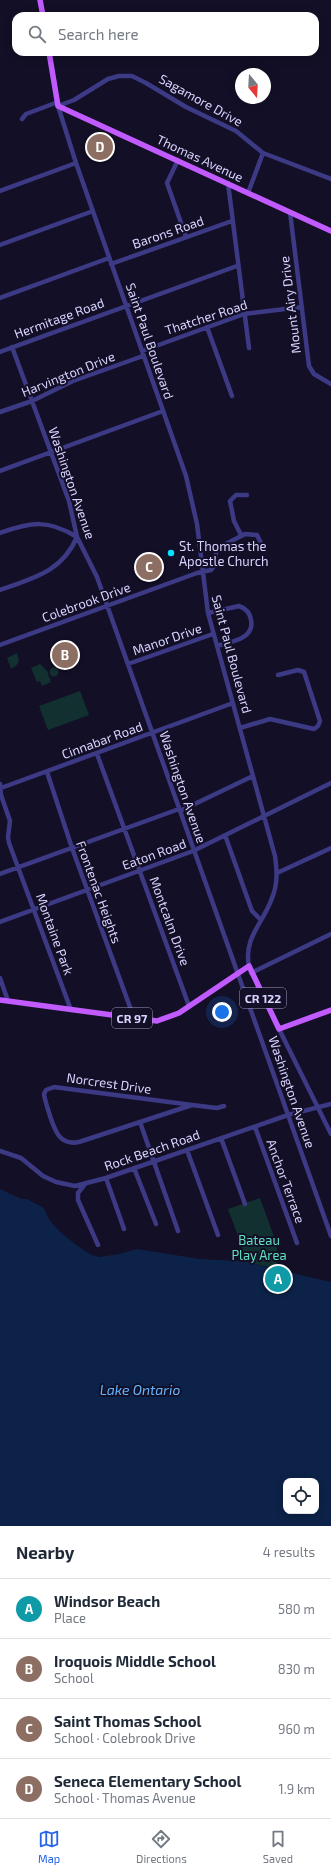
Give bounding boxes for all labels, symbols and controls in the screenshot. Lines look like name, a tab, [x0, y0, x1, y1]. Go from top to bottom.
search box	[12, 12, 319, 56]
icon: search	[26, 23, 48, 45]
text: Search here	[58, 25, 139, 43]
north arrow	[235, 68, 271, 104]
street label: Sagamore Drive	[156, 70, 246, 130]
street label: Thomas Avenue	[154, 131, 246, 185]
pin: D	[87, 132, 113, 162]
street label: Barons Road	[130, 212, 206, 252]
street label: Mount Airy Drive	[276, 255, 304, 355]
street label: Saint Paul Boulevard	[123, 281, 177, 401]
street label: Hermitage Road	[12, 294, 106, 342]
street label: Thatcher Road	[163, 296, 249, 338]
street label: Harvington Drive	[19, 348, 117, 400]
street label: Washington Avenue	[45, 425, 99, 541]
place label: St. Thomas the Apostle Church	[179, 538, 269, 569]
marker: St. Thomas the Apostle Church	[166, 548, 176, 558]
pin: C	[136, 552, 162, 582]
street label: Colebrook Drive	[40, 579, 132, 625]
street label: Saint Paul Boulevard	[209, 593, 255, 715]
street label: Manor Drive	[130, 620, 204, 658]
pin: B	[52, 640, 78, 670]
street label: Cinnabar Road	[59, 718, 145, 762]
street label: Washington Avenue	[156, 729, 210, 845]
street label: Eaton Road	[120, 835, 188, 873]
street label: Frontenac Heights	[73, 839, 125, 945]
street label: Montcalm Drive	[146, 874, 194, 968]
street label: Montaine Park	[33, 891, 77, 977]
road number: CR 122	[240, 988, 286, 1008]
your location	[212, 1002, 232, 1022]
road number: CR 97	[112, 1008, 152, 1028]
street label: Washington Avenue	[265, 1034, 319, 1150]
street label: Norcrest Drive	[66, 1069, 152, 1097]
street label: Rock Beach Road	[102, 1126, 202, 1174]
street label: Anchor Terrace	[263, 1137, 309, 1225]
park label: Bateau Play Area	[231, 1232, 287, 1263]
pin: A	[265, 1264, 291, 1294]
water label: Lake Ontario	[100, 1381, 180, 1398]
map controls	[283, 1478, 319, 1514]
button: locate	[283, 1478, 319, 1514]
text: Nearby	[16, 1542, 74, 1562]
text: 4 results	[263, 1544, 315, 1560]
text: Windsor Beach	[54, 1592, 160, 1610]
text: A	[25, 1601, 33, 1617]
text: 580 m	[278, 1601, 315, 1617]
text: Place	[54, 1610, 86, 1626]
text: Iroquois Middle School	[54, 1652, 216, 1670]
text: B	[25, 1661, 33, 1677]
text: 830 m	[278, 1661, 315, 1677]
text: School	[54, 1670, 94, 1686]
text: Saint Thomas School	[54, 1712, 201, 1730]
text: C	[25, 1721, 33, 1737]
text: 960 m	[278, 1721, 315, 1737]
text: School · Colebrook Drive	[54, 1730, 195, 1746]
text: Seneca Elementary School	[54, 1772, 241, 1790]
text: D	[25, 1781, 33, 1797]
text: 1.9 km	[279, 1781, 315, 1797]
text: School · Thomas Avenue	[54, 1790, 196, 1806]
tab: Map	[38, 1828, 60, 1865]
tab: Directions	[136, 1828, 187, 1865]
tab: Saved	[263, 1828, 293, 1865]

